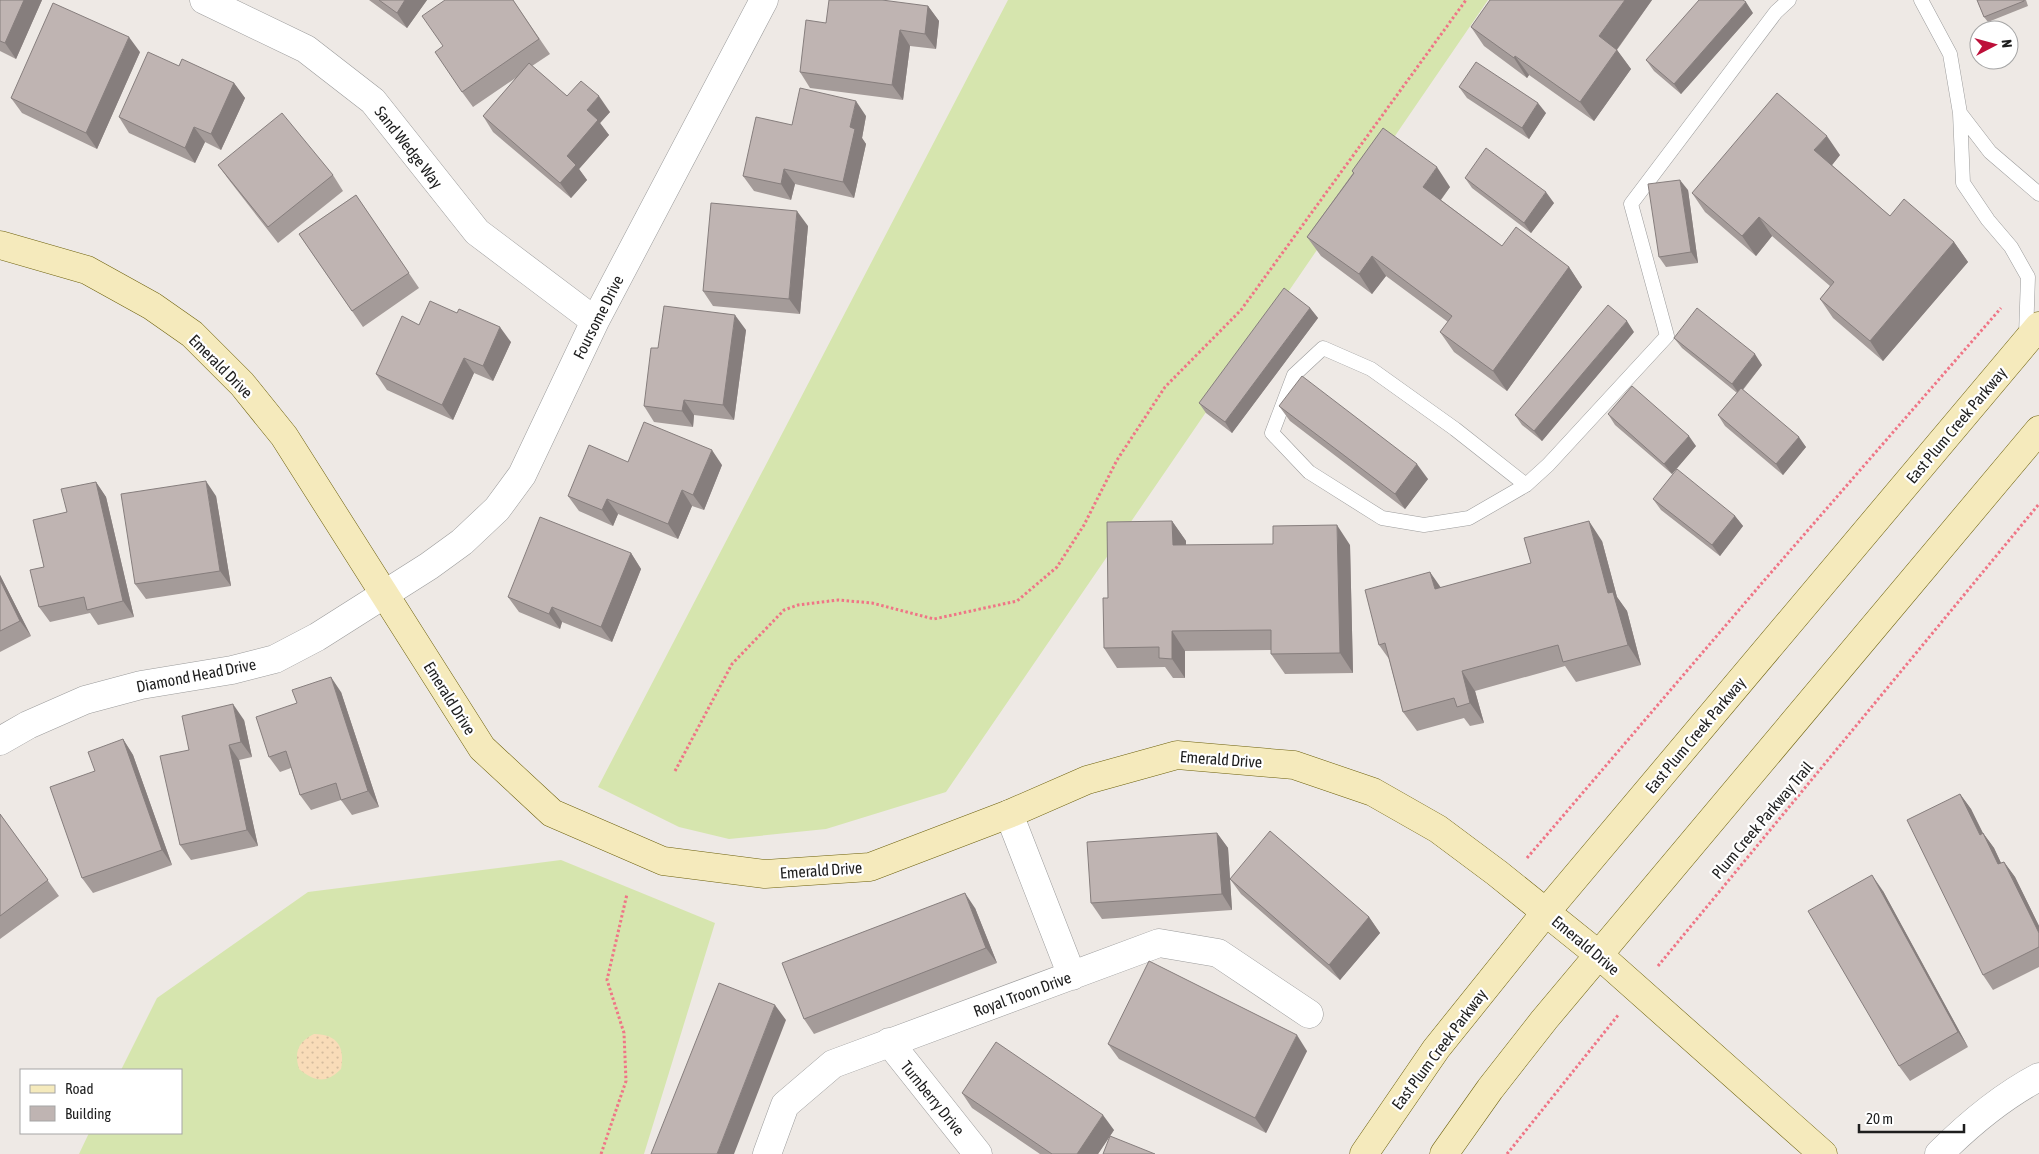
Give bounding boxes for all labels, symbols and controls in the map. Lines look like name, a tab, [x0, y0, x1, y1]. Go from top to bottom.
north arrow	[1969, 20, 2019, 70]
text: N	[1999, 39, 2015, 49]
street label: Sand Wedge Way	[371, 103, 447, 192]
street label: Foursome Drive	[569, 272, 627, 362]
street label: Emerald Drive	[186, 331, 256, 401]
street label: East Plum Creek Parkway	[1902, 363, 2011, 487]
street label: Diamond Head Drive	[135, 655, 257, 695]
street label: Emerald Drive	[421, 658, 479, 738]
street label: East Plum Creek Parkway	[1641, 673, 1750, 797]
street label: Emerald Drive	[1179, 747, 1263, 771]
street label: Plum Creek Parkway Trail	[1708, 757, 1817, 883]
street label: Emerald Drive	[779, 858, 863, 882]
street label: Emerald Drive	[1549, 912, 1623, 978]
street label: Royal Troon Drive	[971, 968, 1074, 1021]
street label: East Plum Creek Parkway	[1388, 985, 1491, 1113]
street label: Turnberry Drive	[897, 1057, 968, 1139]
legend	[20, 1069, 182, 1134]
text: Road	[65, 1080, 94, 1097]
scale bar	[1859, 1102, 1964, 1134]
text: Building	[65, 1105, 111, 1122]
text: 20 m	[1866, 1110, 1893, 1127]

